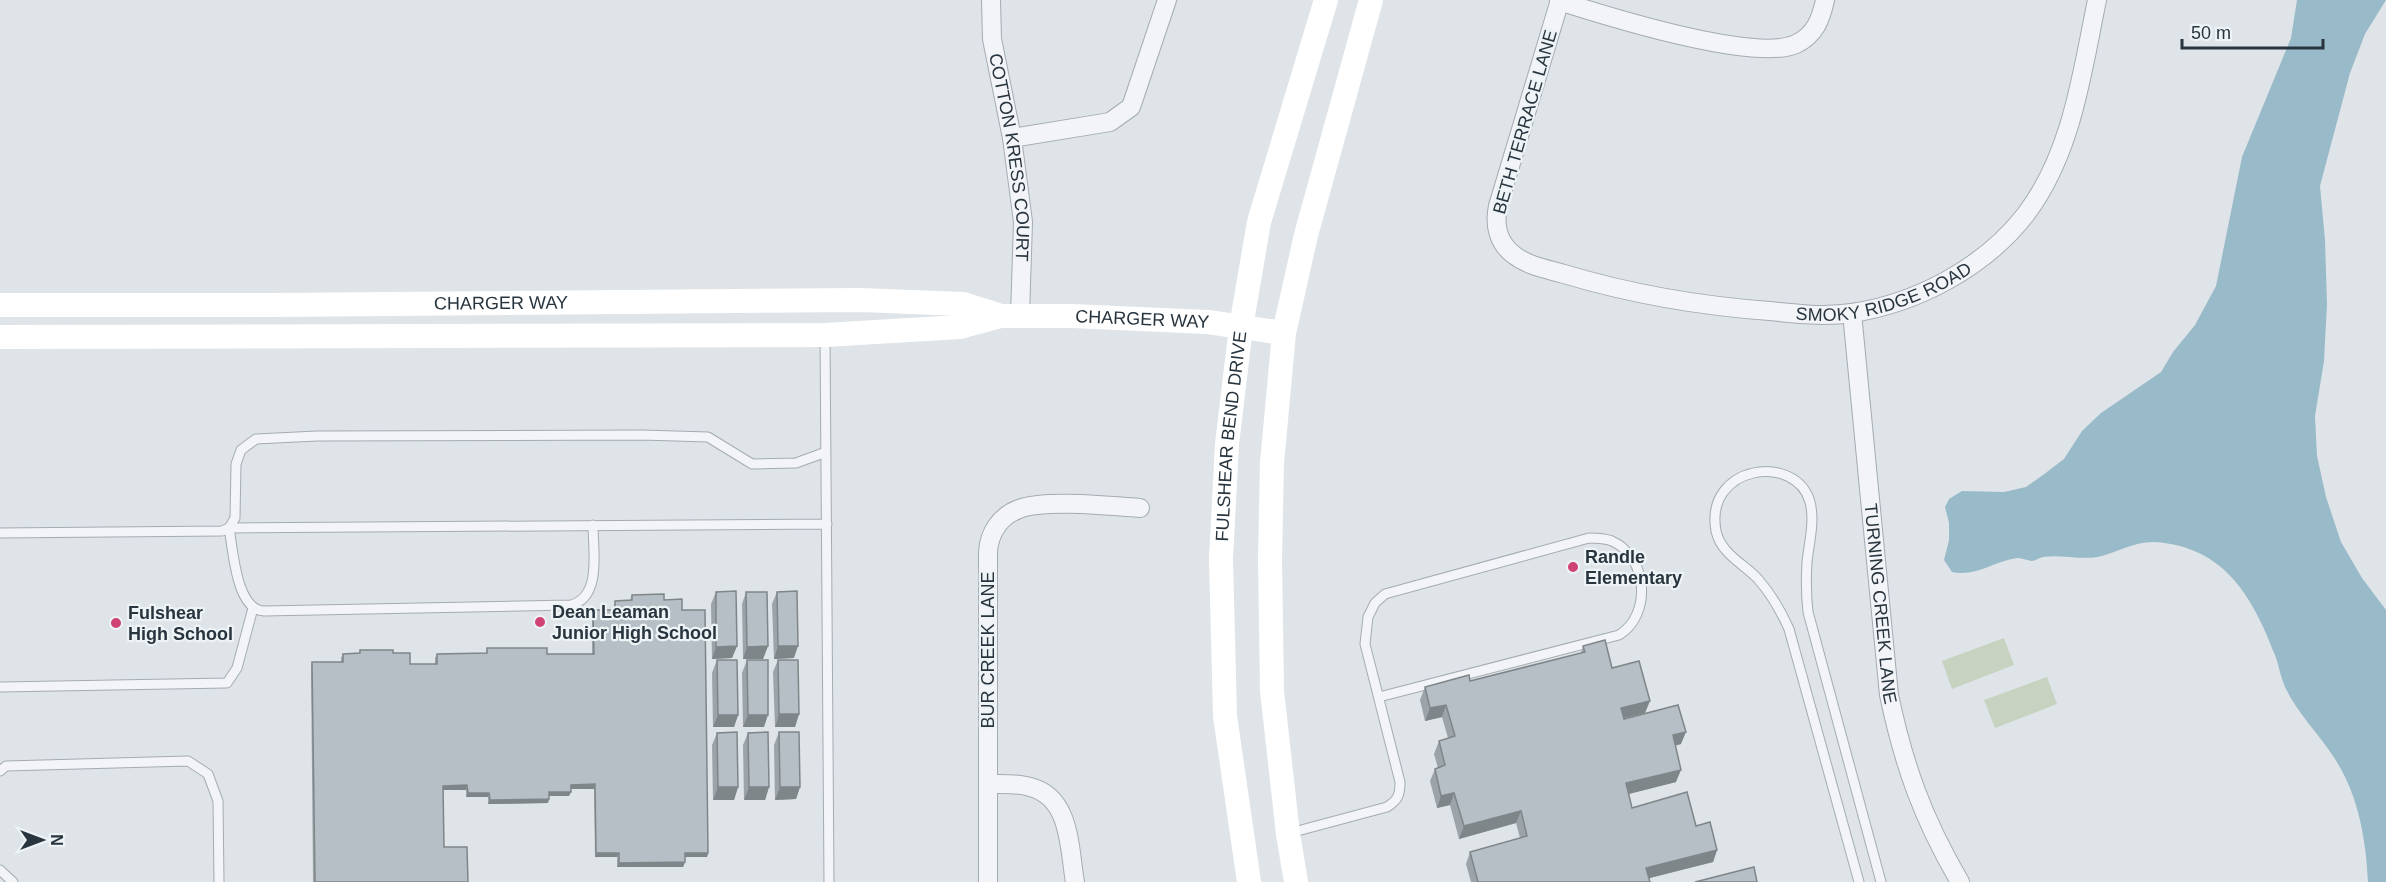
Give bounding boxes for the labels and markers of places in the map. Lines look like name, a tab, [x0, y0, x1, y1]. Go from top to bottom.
place label: Randle Elementary	[1585, 547, 1682, 588]
marker: Randle Elementary	[1566, 560, 1580, 574]
place label: Dean Leaman Junior High School	[552, 602, 717, 643]
place label: Fulshear High School	[128, 603, 233, 644]
marker: Dean Leaman Junior High School	[533, 615, 547, 629]
marker: Fulshear High School	[109, 616, 123, 630]

